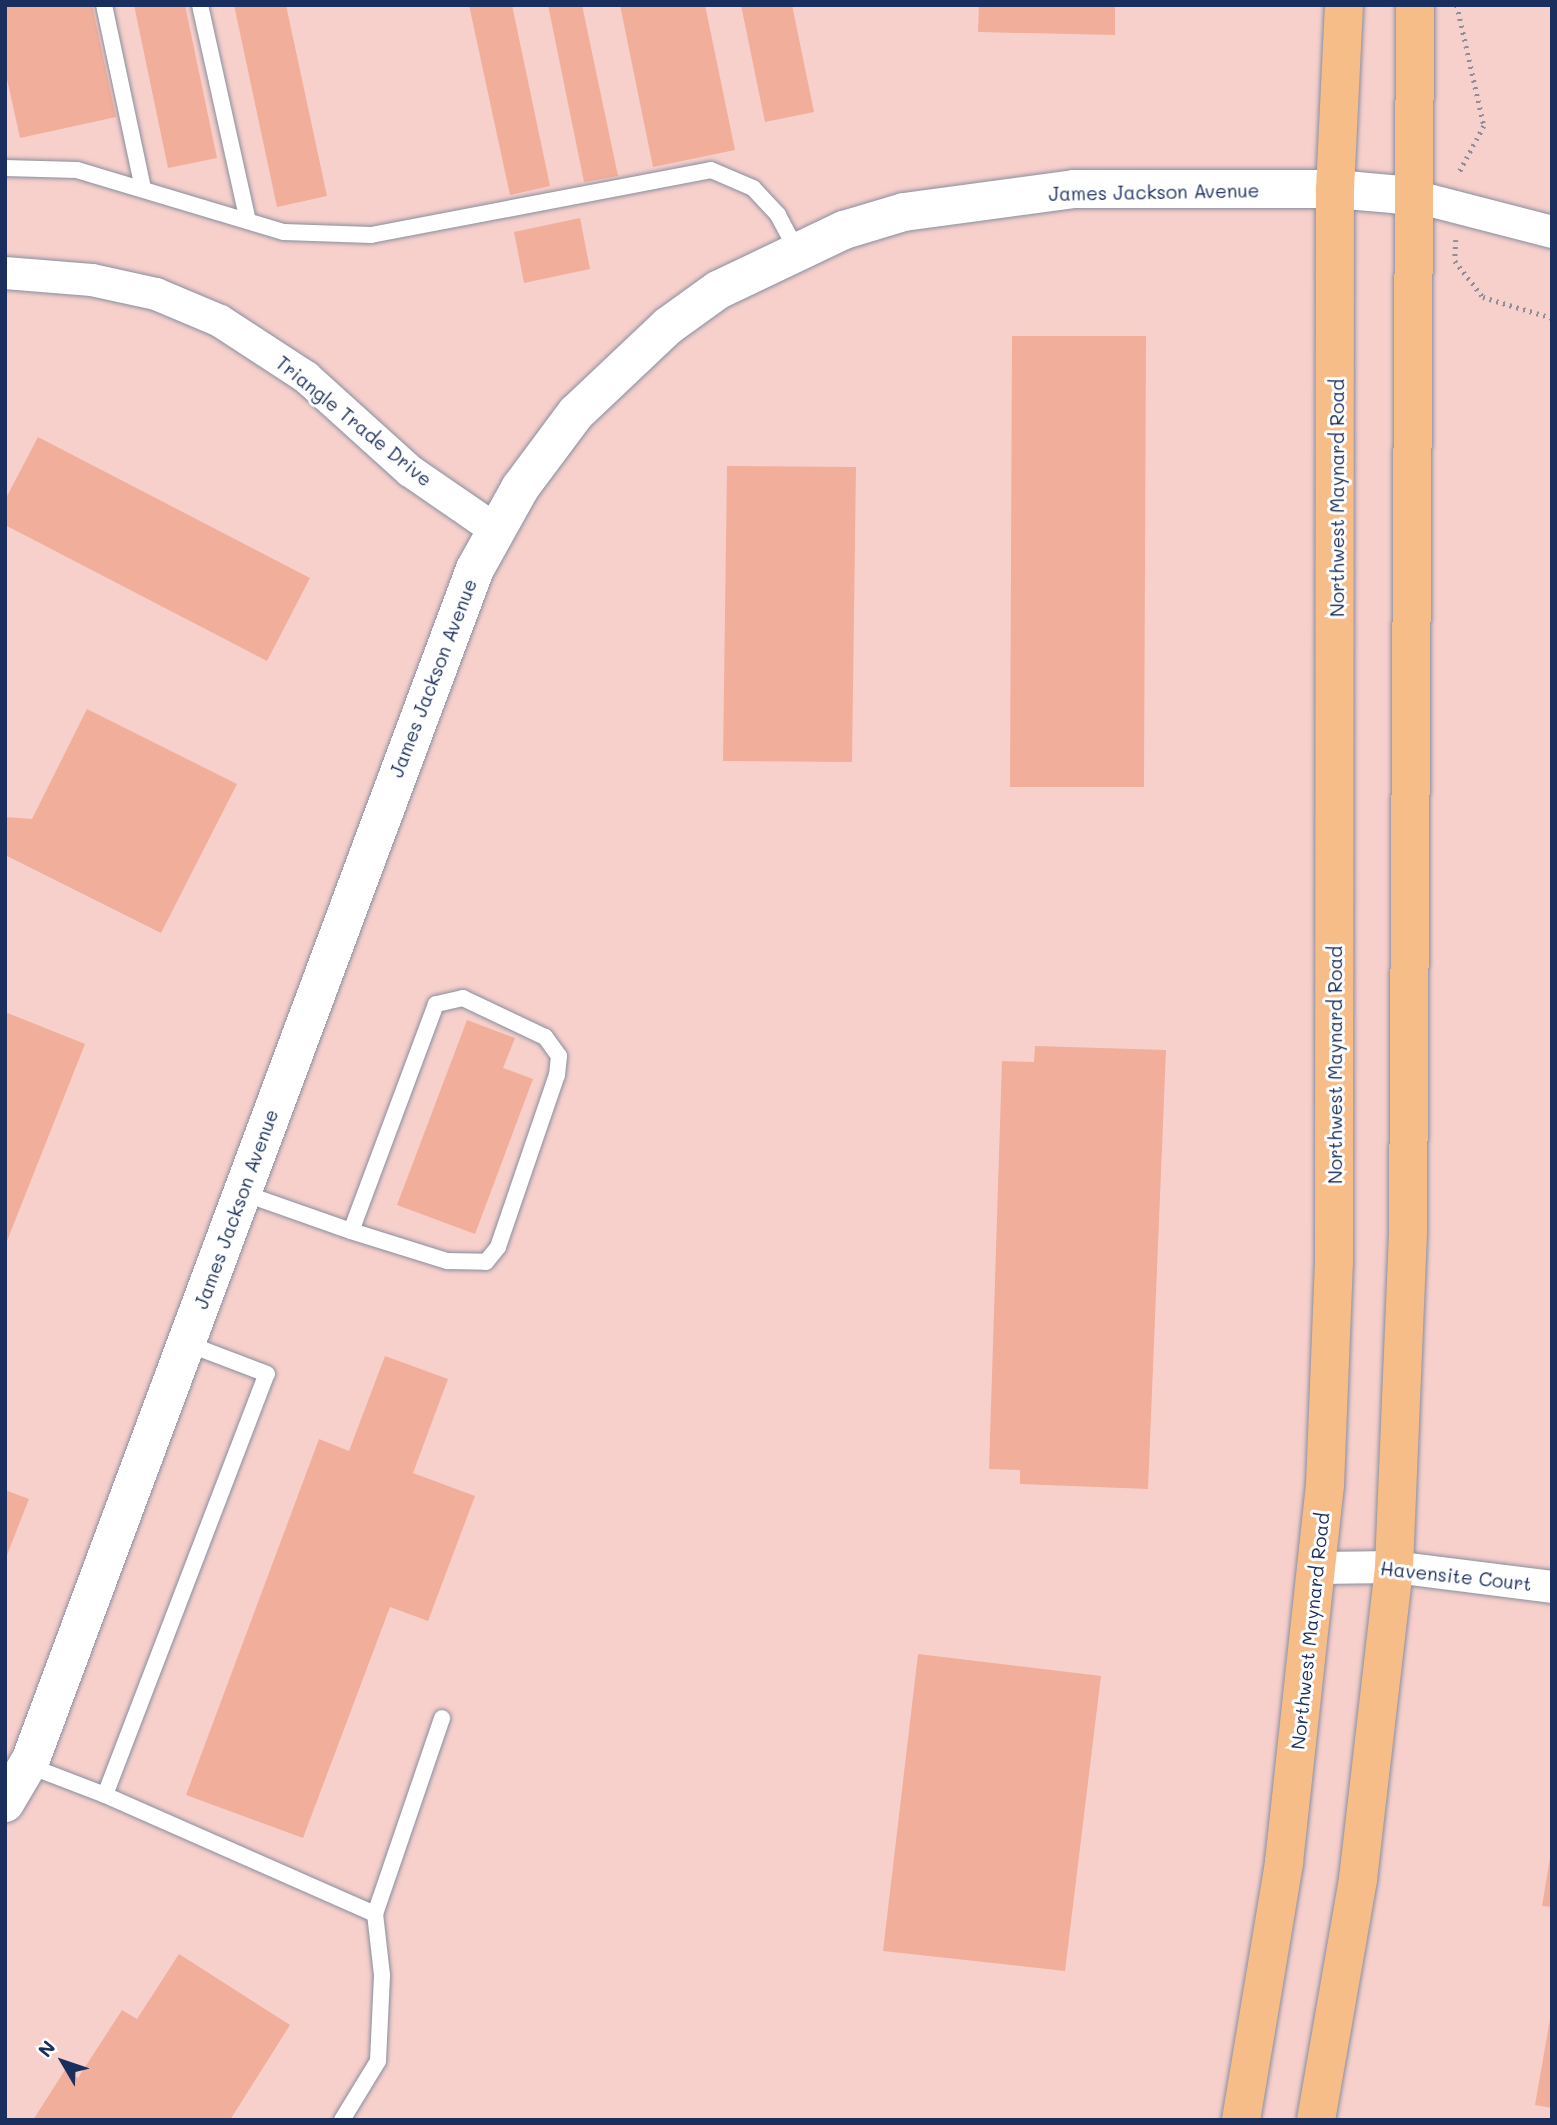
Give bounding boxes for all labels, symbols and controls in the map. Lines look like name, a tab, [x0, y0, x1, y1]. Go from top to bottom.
street label: James Jackson Avenue	[1048, 179, 1260, 205]
street label: Triangle Trade Drive	[271, 351, 437, 491]
street label: Northwest Maynard Road	[1326, 379, 1348, 617]
street label: James Jackson Avenue	[385, 575, 481, 781]
street label: Northwest Maynard Road	[1324, 946, 1346, 1184]
street label: James Jackson Avenue	[189, 1106, 283, 1312]
street label: Northwest Maynard Road	[1286, 1511, 1334, 1751]
street label: Havensite Court	[1379, 1557, 1533, 1595]
north arrow	[28, 2027, 98, 2097]
text: N	[32, 2035, 61, 2062]

